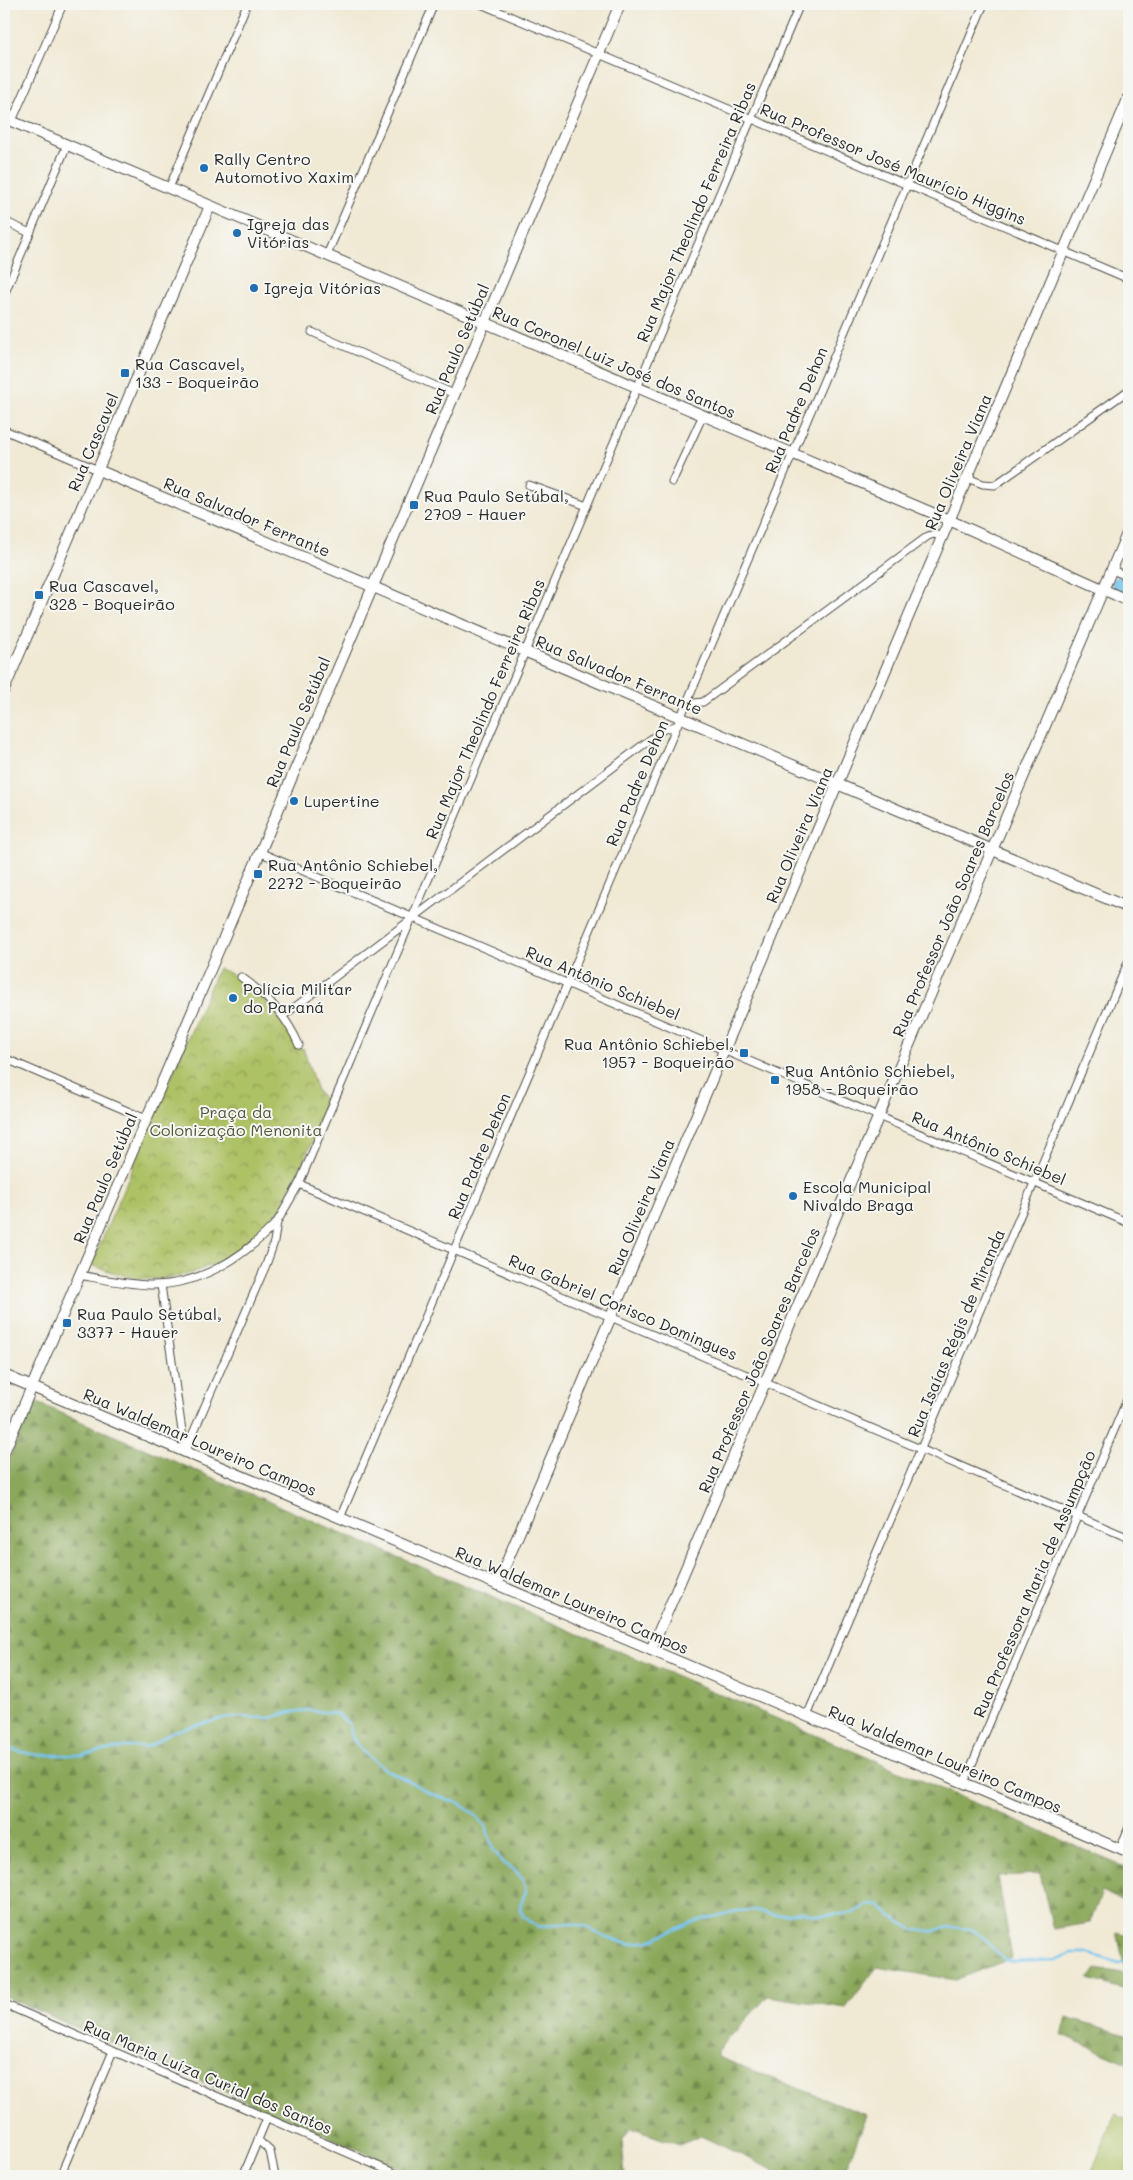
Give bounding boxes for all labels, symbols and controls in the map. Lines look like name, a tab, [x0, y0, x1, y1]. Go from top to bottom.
street label: Rua Major Theolindo Ferreira Ribas	[631, 79, 760, 345]
street label: Rua Professor José Maurício Higgins	[757, 98, 1029, 229]
place label: Rally Centro Automotivo Xaxim	[214, 148, 354, 187]
marker: Rally Centro Automotivo Xaxim	[198, 162, 210, 174]
place label: Igreja das Vitórias	[247, 213, 330, 252]
marker: Igreja das Vitórias	[231, 227, 243, 239]
place label: Igreja Vitórias	[264, 277, 381, 298]
street label: Rua Paulo Setúbal	[420, 280, 494, 417]
marker: Igreja Vitórias	[248, 282, 260, 294]
street label: Rua Coronel Luiz José dos Santos	[489, 301, 739, 422]
street label: Rua Padre Dehon	[759, 343, 832, 476]
place label: Rua Cascavel, 133 - Boqueirão	[135, 353, 259, 392]
marker: Rua Cascavel, 133 - Boqueirão	[119, 367, 131, 379]
street label: Rua Cascavel	[62, 389, 123, 494]
street label: Rua Oliveira Viana	[919, 390, 996, 533]
street label: Rua Salvador Ferrante	[161, 472, 334, 561]
place label: Rua Paulo Setúbal, 2709 - Hauer	[424, 485, 569, 524]
marker: Rua Paulo Setúbal, 2709 - Hauer	[408, 499, 420, 511]
place label: Rua Cascavel, 328 - Boqueirão	[49, 575, 175, 614]
street label: Rua Major Theolindo Ferreira Ribas	[420, 576, 549, 842]
marker: Rua Cascavel, 328 - Boqueirão	[33, 589, 45, 601]
street label: Rua Salvador Ferrante	[533, 630, 706, 719]
street label: Rua Paulo Setúbal	[261, 653, 335, 790]
street label: Rua Padre Dehon	[600, 716, 673, 849]
street label: Rua Oliveira Viana	[760, 763, 837, 906]
street label: Rua Professor João Soares Barcelos	[887, 768, 1018, 1040]
place label: Lupertine	[304, 790, 380, 811]
marker: Lupertine	[288, 795, 300, 807]
place label: Rua Antônio Schiebel, 2272 - Boqueirão	[268, 854, 438, 893]
marker: Rua Antônio Schiebel, 2272 - Boqueirão	[252, 868, 264, 880]
street label: Rua Antônio Schiebel	[523, 941, 683, 1024]
place label: Polícia Militar do Paraná	[243, 978, 352, 1017]
marker: Polícia Militar do Paraná	[227, 992, 239, 1004]
place label: Rua Antônio Schiebel, 1957 - Boqueirão	[564, 1033, 734, 1072]
marker: Rua Antônio Schiebel, 1957 - Boqueirão	[738, 1047, 750, 1059]
place label: Rua Antônio Schiebel, 1958 - Boqueirão	[785, 1060, 955, 1099]
marker: Rua Antônio Schiebel, 1958 - Boqueirão	[769, 1074, 781, 1086]
street label: Rua Padre Dehon	[442, 1089, 515, 1222]
park label: Praça da Colonização Menonita	[150, 1101, 322, 1140]
street label: Rua Antônio Schiebel	[909, 1106, 1069, 1189]
street label: Rua Paulo Setúbal	[68, 1109, 142, 1246]
street label: Rua Oliveira Viana	[602, 1135, 679, 1278]
place label: Escola Municipal Nivaldo Braga	[803, 1176, 931, 1215]
marker: Escola Municipal Nivaldo Braga	[787, 1190, 799, 1202]
street label: Rua Professor João Soares Barcelos	[693, 1224, 824, 1496]
street label: Rua Isaías Régis de Miranda	[902, 1226, 1009, 1440]
street label: Rua Gabriel Corisco Domingues	[506, 1249, 741, 1364]
place label: Rua Paulo Setúbal, 3377 - Hauer	[77, 1303, 222, 1342]
marker: Rua Paulo Setúbal, 3377 - Hauer	[61, 1317, 73, 1329]
street label: Rua Waldemar Loureiro Campos	[80, 1383, 320, 1500]
street label: Rua Professora Maria de Assumpção	[968, 1447, 1100, 1721]
street label: Rua Waldemar Loureiro Campos	[452, 1541, 692, 1658]
street label: Rua Waldemar Loureiro Campos	[825, 1700, 1065, 1817]
street label: Rua Maria Luíza Curial dos Santos	[81, 2015, 336, 2139]

